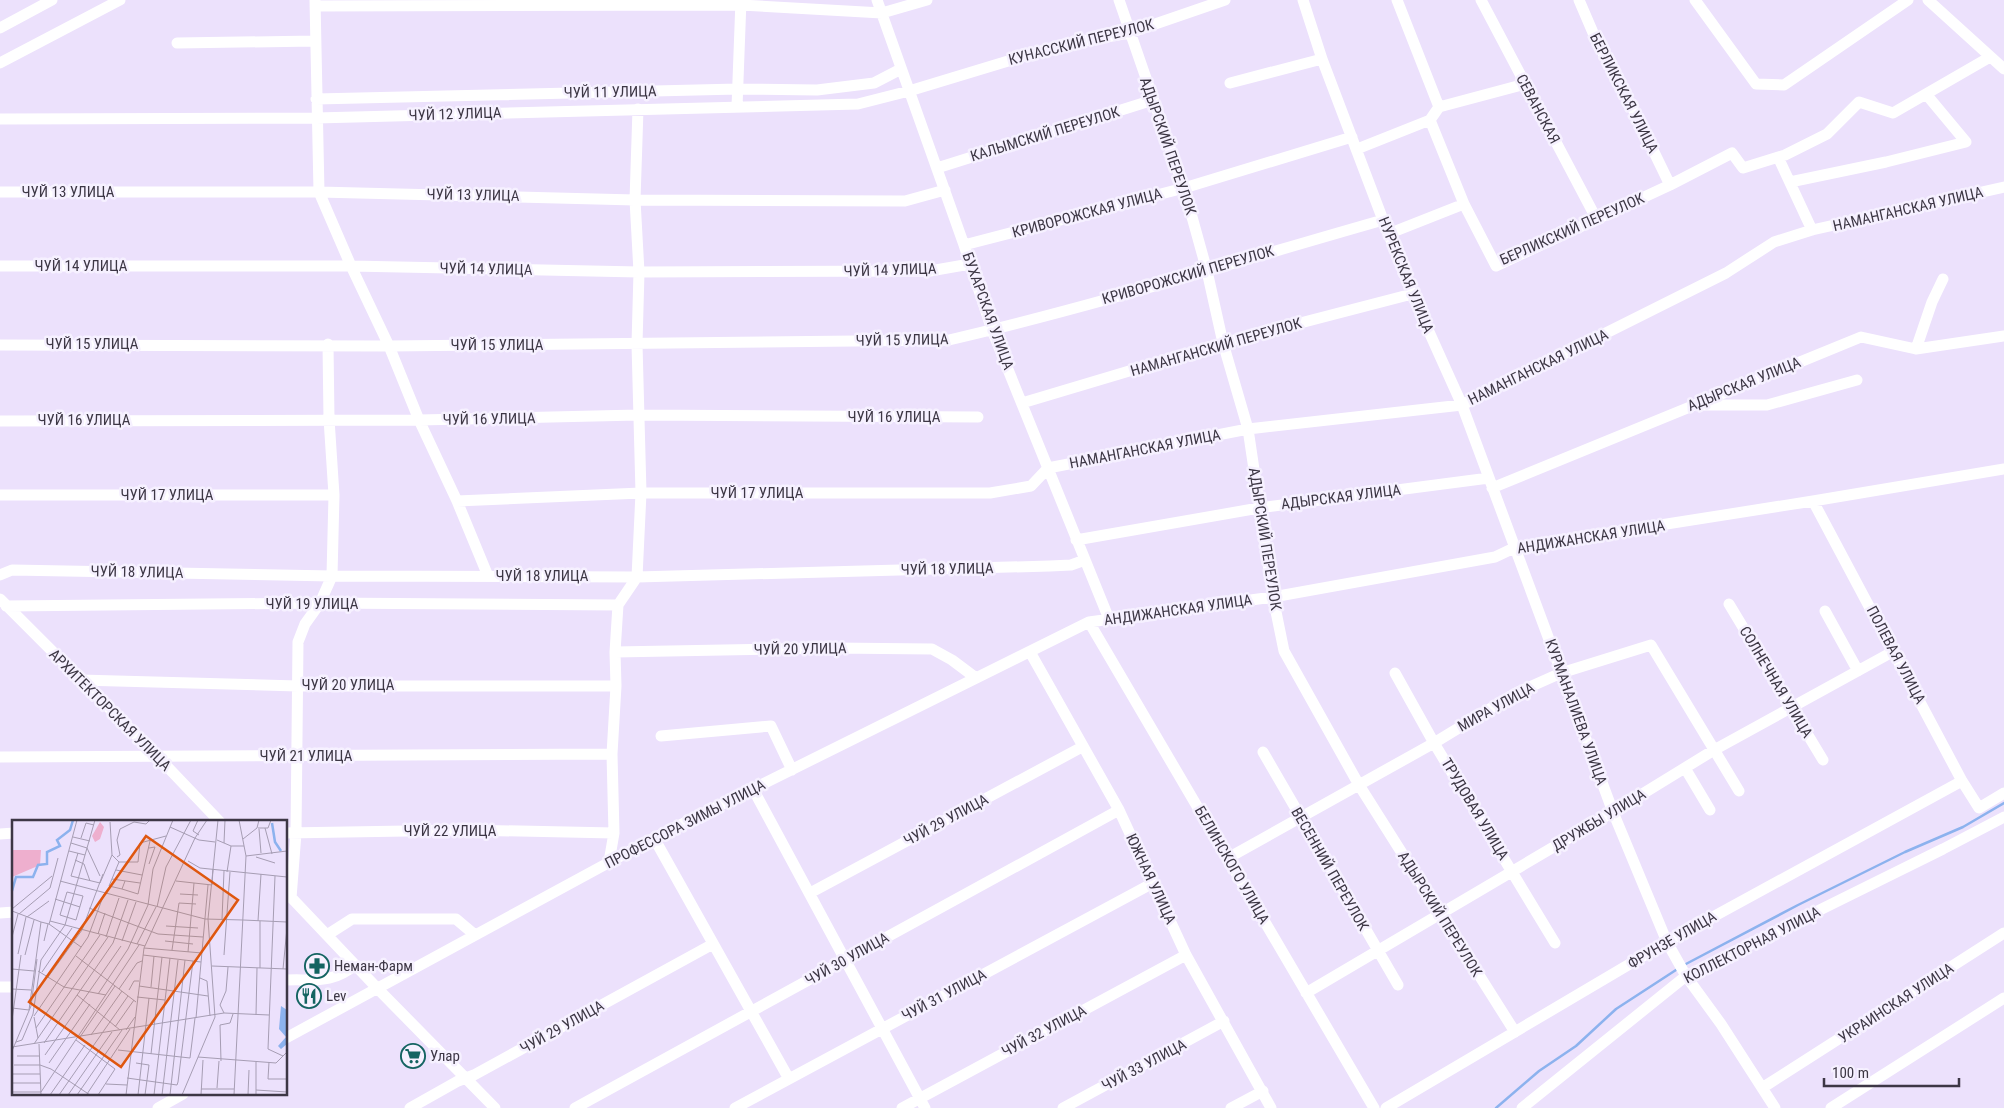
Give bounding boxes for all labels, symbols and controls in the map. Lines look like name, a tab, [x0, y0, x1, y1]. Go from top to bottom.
street label: КУНАССКИЙ ПЕРЕУЛОК	[1006, 15, 1156, 69]
street label: БЕРЛИКСКАЯ УЛИЦА	[1586, 30, 1662, 156]
street label: СЕВАНСКАЯ	[1512, 71, 1564, 147]
street label: АДЫРСКИЙ ПЕРЕУЛОК	[1136, 75, 1200, 218]
street label: ЧУЙ 11 УЛИЦА	[563, 82, 657, 102]
street label: ЧУЙ 12 УЛИЦА	[408, 103, 502, 125]
street label: КАЛЫМСКИЙ ПЕРЕУЛОК	[968, 103, 1122, 165]
street label: ЧУЙ 13 УЛИЦА	[22, 183, 115, 201]
street label: НАМАНГАНСКАЯ УЛИЦА	[1831, 183, 1985, 235]
street label: КРИВОРОЖСКАЯ УЛИЦА	[1010, 184, 1164, 242]
street label: ЧУЙ 13 УЛИЦА	[426, 185, 520, 205]
street label: БЕРЛИКСКИЙ ПЕРЕУЛОК	[1497, 189, 1648, 269]
street label: НУРЕКСКАЯ УЛИЦА	[1374, 214, 1438, 336]
street label: КРИВОРОЖСКИЙ ПЕРЕУЛОК	[1100, 242, 1277, 308]
street label: БУХАРСКАЯ УЛИЦА	[958, 250, 1018, 373]
street label: ЧУЙ 14 УЛИЦА	[35, 257, 128, 275]
street label: ЧУЙ 14 УЛИЦА	[439, 259, 533, 279]
street label: ЧУЙ 14 УЛИЦА	[843, 259, 937, 281]
street label: НАМАНГАНСКИЙ ПЕРЕУЛОК	[1128, 314, 1304, 380]
street label: НАМАНГАНСКАЯ УЛИЦА	[1465, 325, 1611, 409]
street label: ЧУЙ 15 УЛИЦА	[855, 330, 949, 350]
street label: ЧУЙ 15 УЛИЦА	[46, 335, 139, 353]
street label: ЧУЙ 15 УЛИЦА	[451, 336, 544, 354]
street label: АДЫРСКАЯ УЛИЦА	[1685, 353, 1804, 415]
street label: ЧУЙ 16 УЛИЦА	[848, 408, 941, 426]
street label: ЧУЙ 16 УЛИЦА	[442, 409, 536, 429]
street label: ЧУЙ 16 УЛИЦА	[38, 411, 131, 429]
street label: НАМАНГАНСКАЯ УЛИЦА	[1068, 425, 1222, 472]
street label: АДЫРСКИЙ ПЕРЕУЛОК	[1245, 466, 1285, 612]
street label: АДЫРСКАЯ УЛИЦА	[1280, 481, 1402, 513]
street label: ЧУЙ 17 УЛИЦА	[711, 484, 804, 502]
street label: ЧУЙ 17 УЛИЦА	[121, 486, 214, 504]
street label: АНДИЖАНСКАЯ УЛИЦА	[1516, 516, 1667, 558]
street label: ЧУЙ 18 УЛИЦА	[900, 559, 994, 579]
street label: ЧУЙ 18 УЛИЦА	[90, 562, 184, 582]
street label: ЧУЙ 18 УЛИЦА	[496, 567, 589, 585]
street label: АНДИЖАНСКАЯ УЛИЦА	[1103, 591, 1254, 629]
street label: ЧУЙ 19 УЛИЦА	[266, 595, 359, 613]
street label: ПОЛЕВАЯ УЛИЦА	[1863, 603, 1930, 707]
street label: СОЛНЕЧНАЯ УЛИЦА	[1736, 623, 1817, 741]
street label: КУРМАНАЛИЕВА УЛИЦА	[1541, 636, 1611, 788]
street label: ЧУЙ 20 УЛИЦА	[753, 639, 847, 659]
street label: АРХИТЕКТОРСКАЯ УЛИЦА	[45, 645, 175, 775]
street label: ЧУЙ 20 УЛИЦА	[302, 676, 395, 694]
street label: МИРА УЛИЦА	[1455, 678, 1538, 735]
street label: ЧУЙ 21 УЛИЦА	[260, 747, 353, 765]
street label: ТРУДОВАЯ УЛИЦА	[1437, 755, 1513, 864]
street label: ПРОФЕССОРА ЗИМЫ УЛИЦА	[602, 776, 769, 872]
street label: ДРУЖБЫ УЛИЦА	[1549, 785, 1649, 855]
street label: ЧУЙ 29 УЛИЦА	[901, 790, 992, 850]
street label: БЕЛИНСКОГО УЛИЦА	[1191, 803, 1273, 928]
street label: ВЕСЕННИЙ ПЕРЕУЛОК	[1287, 804, 1373, 934]
inset map	[12, 820, 288, 1096]
street label: ЧУЙ 22 УЛИЦА	[404, 822, 497, 840]
street label: ЮЖНАЯ УЛИЦА	[1122, 831, 1180, 927]
street label: АДЫРСКИЙ ПЕРЕУЛОК	[1394, 848, 1486, 980]
street label: КОЛЛЕКТОРНАЯ УЛИЦА	[1681, 903, 1824, 987]
street label: ФРУНЗЕ УЛИЦА	[1624, 907, 1720, 973]
street label: ЧУЙ 30 УЛИЦА	[802, 928, 892, 989]
pharmacy icon: Неман-Фарм	[304, 953, 330, 979]
place label: Неман-Фарм	[334, 957, 413, 975]
street label: УКРАИНСКАЯ УЛИЦА	[1835, 959, 1957, 1047]
street label: ЧУЙ 31 УЛИЦА	[899, 965, 990, 1025]
restaurant icon: Lev	[296, 983, 322, 1009]
place label: Lev	[326, 987, 347, 1005]
street label: ЧУЙ 29 УЛИЦА	[517, 996, 607, 1057]
street label: ЧУЙ 32 УЛИЦА	[999, 1001, 1090, 1061]
street label: ЧУЙ 33 УЛИЦА	[1099, 1035, 1190, 1095]
supermarket icon: Улар	[400, 1043, 426, 1069]
place label: Улар	[430, 1047, 460, 1065]
scale bar	[1824, 1056, 1959, 1088]
text: 100 m	[1832, 1064, 1869, 1082]

